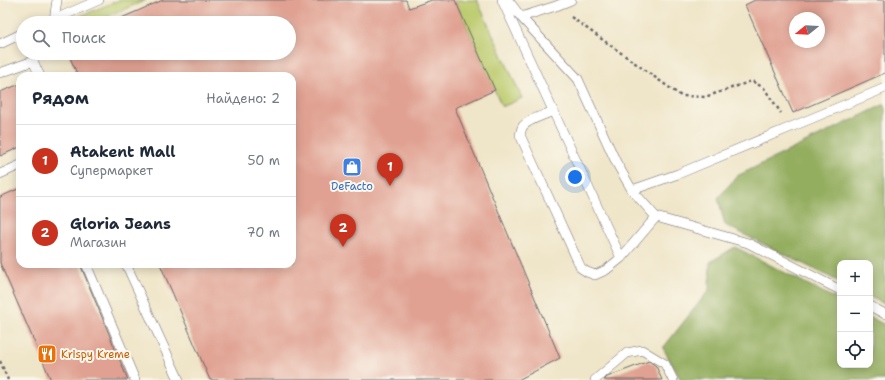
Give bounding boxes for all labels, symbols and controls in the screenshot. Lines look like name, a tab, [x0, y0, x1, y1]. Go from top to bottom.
north arrow	[789, 12, 825, 48]
search box	[16, 16, 296, 60]
icon: search	[30, 27, 52, 49]
text: Поиск	[62, 28, 106, 48]
text: Рядом	[32, 87, 89, 109]
text: Найдено: 2	[206, 90, 280, 107]
text: Atakent Mall	[70, 142, 175, 162]
text: 1	[42, 152, 48, 169]
text: 50 m	[247, 152, 280, 169]
pin: 1	[377, 153, 403, 186]
shop icon: DeFacto	[341, 156, 363, 178]
text: Супермаркет	[70, 162, 153, 179]
your location	[565, 167, 585, 187]
place label: DeFacto	[331, 179, 373, 194]
text: Gloria Jeans	[70, 214, 171, 234]
pin: 2	[330, 214, 356, 247]
text: 2	[40, 224, 50, 241]
text: 70 m	[246, 224, 280, 241]
text: Магазин	[70, 234, 126, 251]
map controls	[837, 260, 873, 368]
button: +	[837, 260, 873, 296]
button: −	[837, 296, 873, 332]
button: locate	[837, 332, 873, 368]
restaurant icon: Krispy Kreme	[36, 343, 58, 365]
place label: Krispy Kreme	[61, 347, 130, 362]

